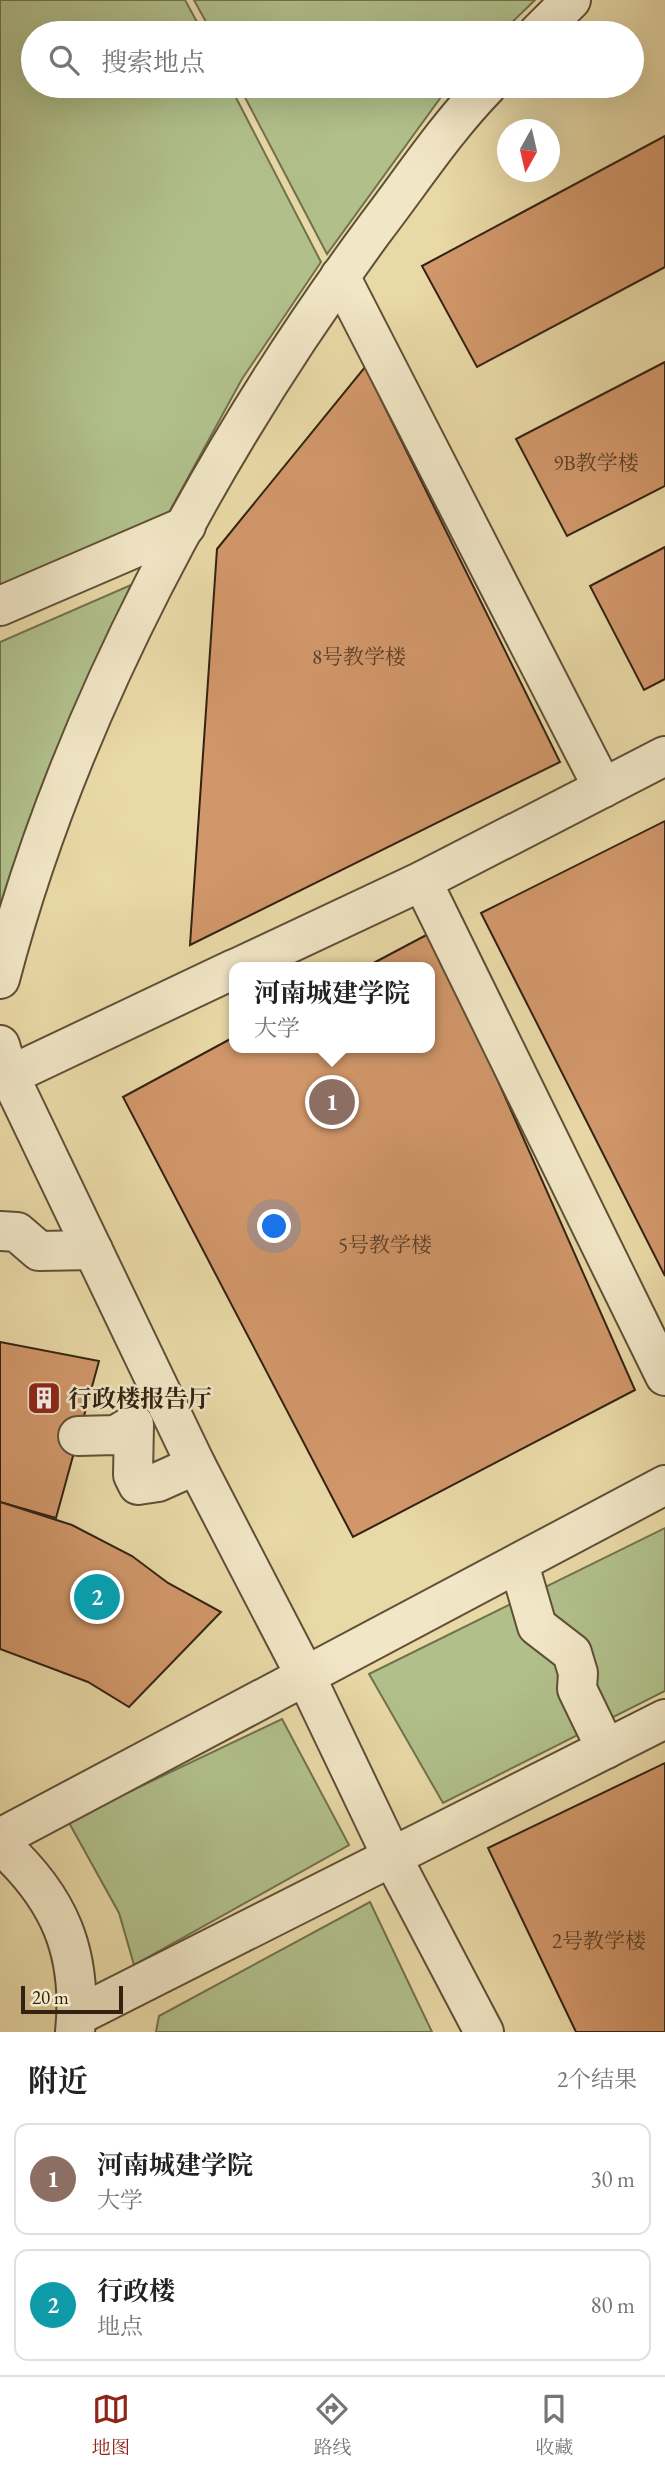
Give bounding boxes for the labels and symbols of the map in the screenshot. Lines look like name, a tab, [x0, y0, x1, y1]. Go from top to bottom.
north arrow	[497, 119, 560, 182]
house number: 9B教学楼	[553, 449, 639, 476]
house number: 8号教学楼	[312, 643, 406, 670]
pin: 1	[309, 1076, 355, 1128]
your location	[257, 1209, 291, 1243]
house number: 5号教学楼	[338, 1231, 432, 1258]
building icon: 行政楼报告厅	[25, 1379, 63, 1417]
place label: 行政楼报告厅	[68, 1383, 212, 1414]
pin: 2	[74, 1571, 120, 1623]
house number: 2号教学楼	[552, 1927, 646, 1954]
scale bar	[21, 1983, 122, 2015]

